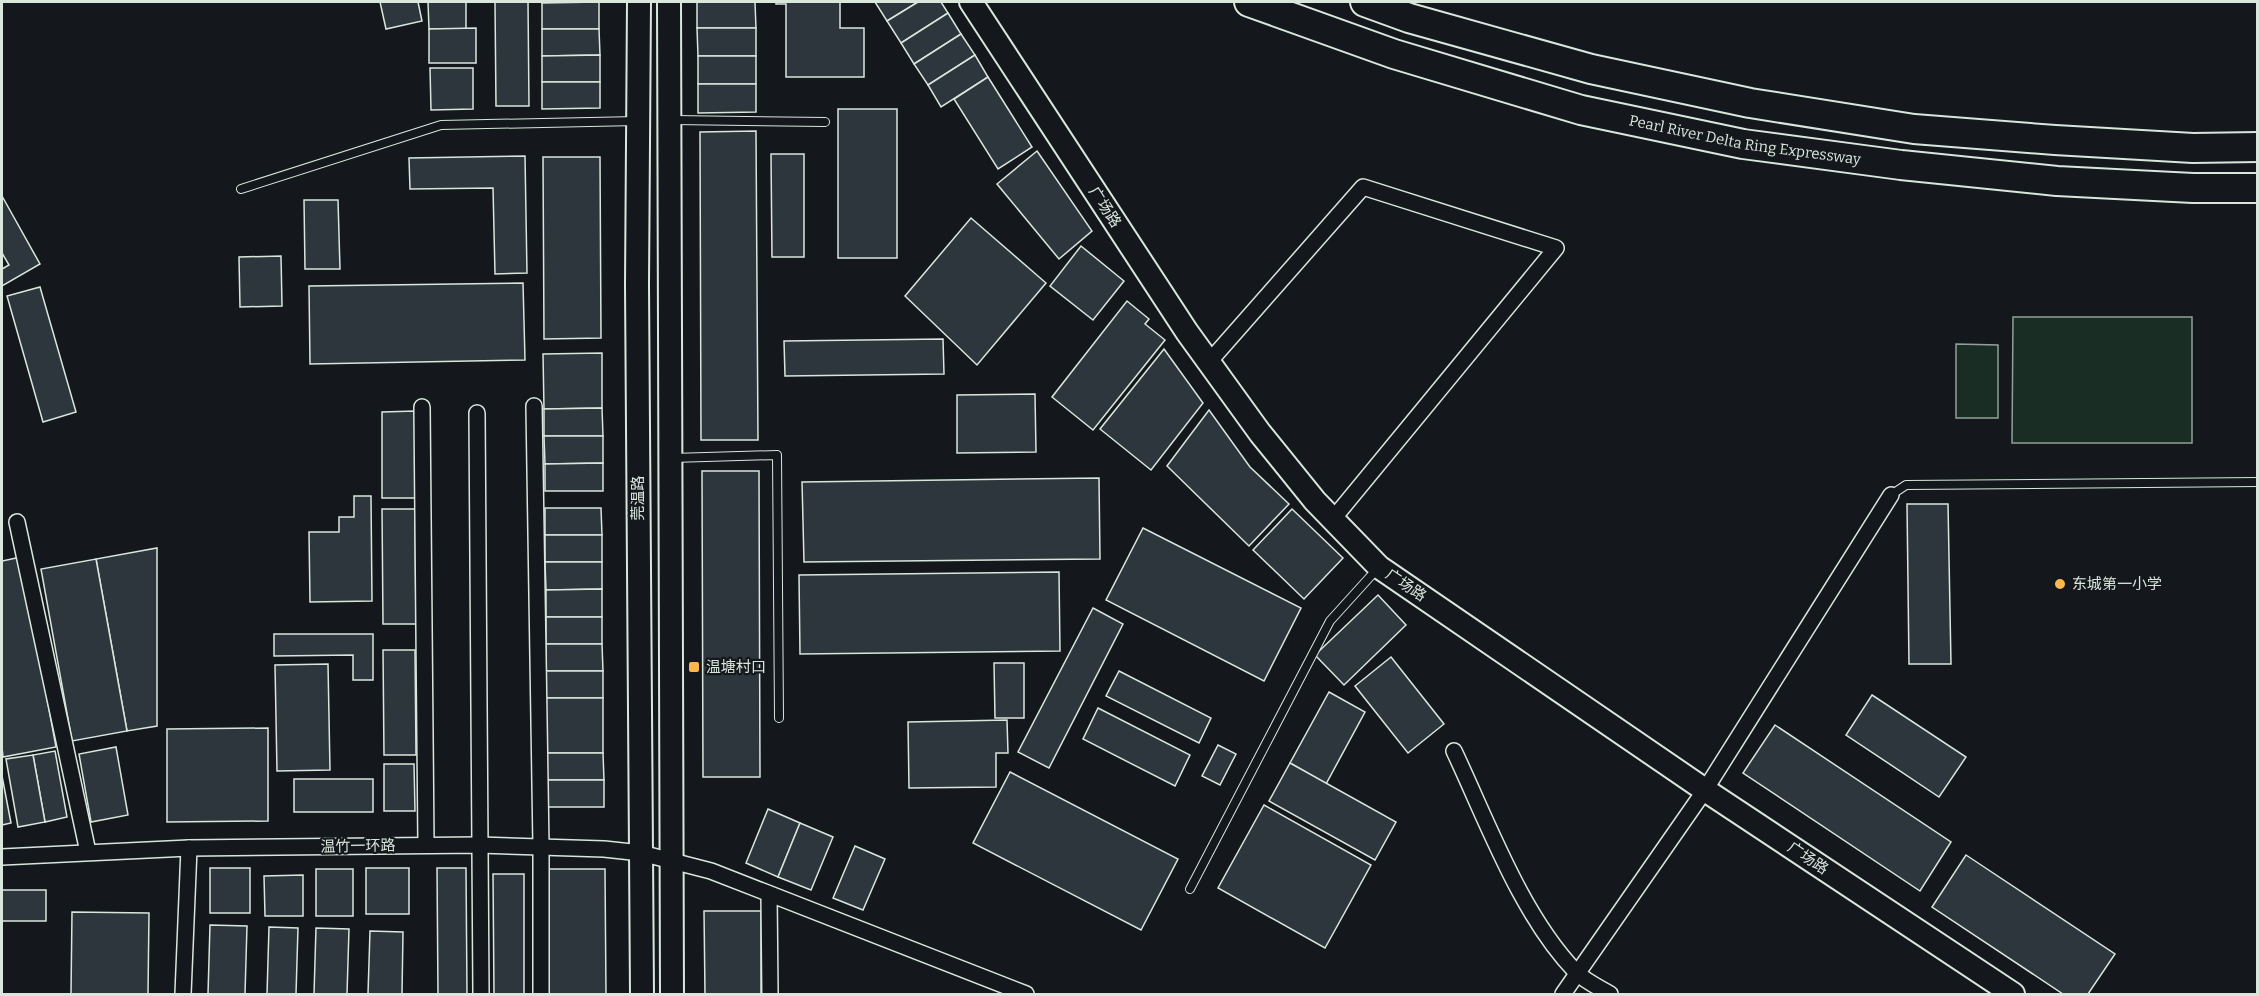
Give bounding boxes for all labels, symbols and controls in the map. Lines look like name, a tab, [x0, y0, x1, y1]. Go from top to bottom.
street label: Pearl River Delta Ring Expressway	[1627, 111, 1862, 169]
street label: 广场路	[1085, 183, 1125, 231]
street label: 莞温路	[629, 475, 647, 521]
street label: 广场路	[1382, 565, 1430, 605]
place label: 东城第一小学	[2072, 575, 2162, 593]
marker: 东城第一小学	[2053, 577, 2067, 591]
place label: 温塘村口	[706, 658, 766, 676]
marker: 温塘村口	[687, 660, 701, 674]
street label: 温竹一环路	[320, 836, 396, 856]
street label: 广场路	[1784, 838, 1832, 878]

